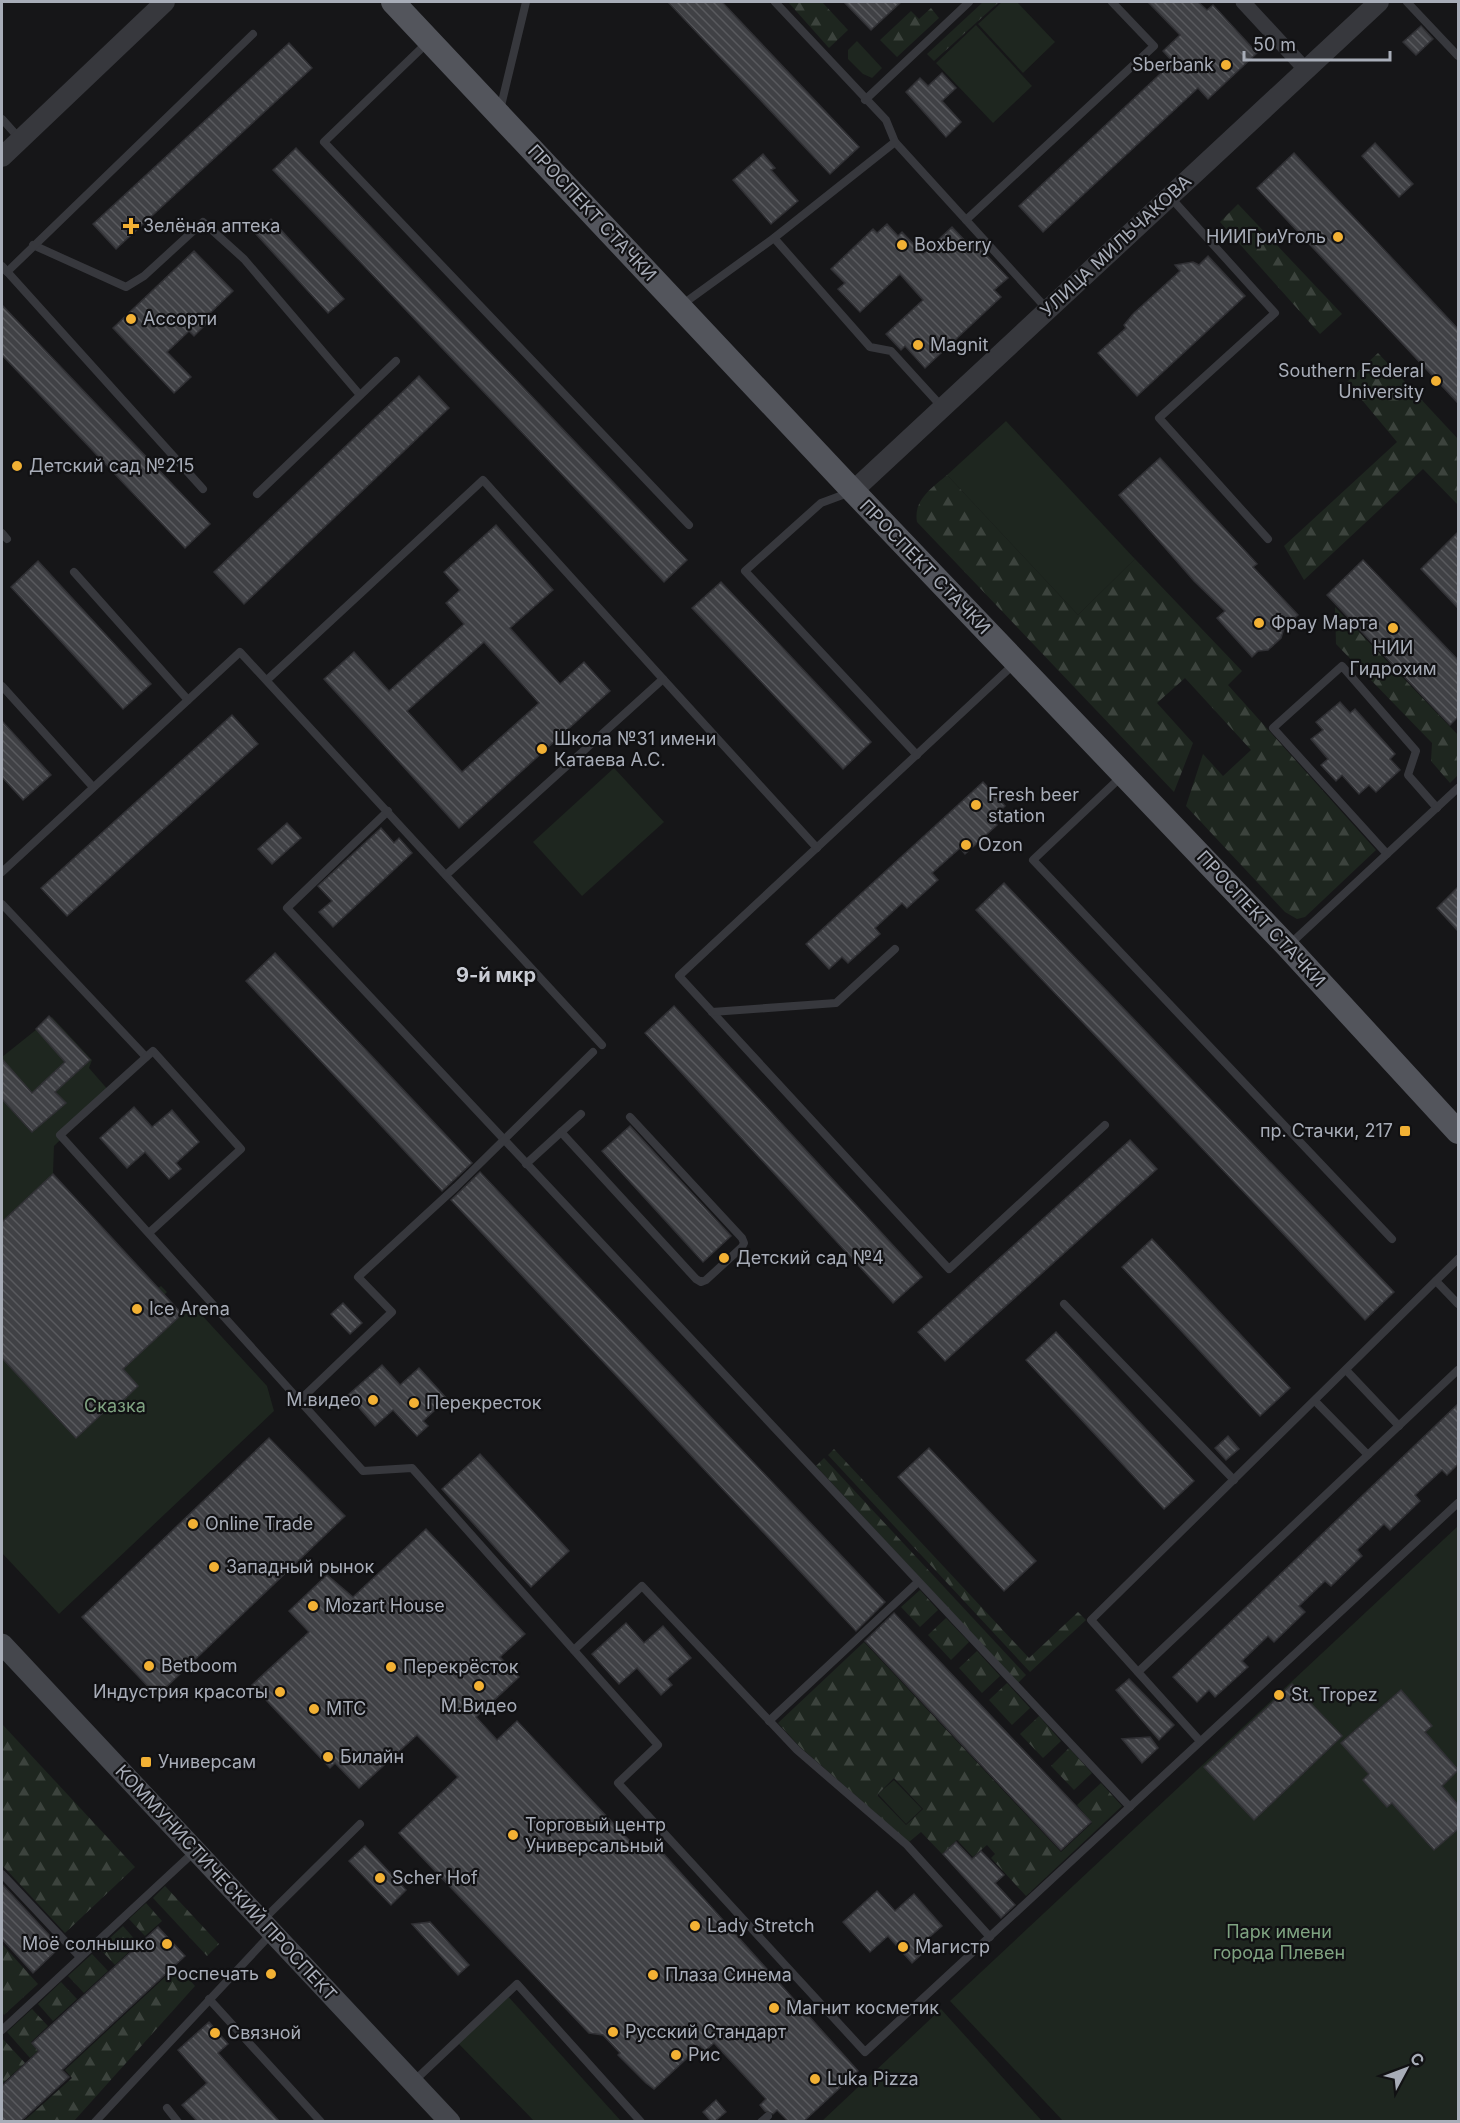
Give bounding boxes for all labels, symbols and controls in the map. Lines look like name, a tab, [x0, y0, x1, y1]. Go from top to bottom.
scale bar	[1244, 24, 1390, 62]
text: 50 m	[1253, 34, 1296, 55]
place label: Sberbank	[1132, 54, 1214, 75]
marker: Sberbank	[1219, 58, 1233, 72]
street label: ПРОСПЕКТ СТАЧКИ	[524, 140, 661, 285]
street label: УЛИЦА МИЛЬЧАКОВА	[1036, 170, 1195, 321]
place label: Зелёная аптека	[143, 215, 280, 236]
marker: Зелёная аптека	[124, 219, 138, 233]
place label: НИИГриУголь	[1206, 226, 1326, 247]
marker: НИИГриУголь	[1331, 230, 1345, 244]
place label: Boxberry	[914, 234, 992, 255]
marker: Boxberry	[895, 238, 909, 252]
place label: Ассорти	[143, 308, 217, 329]
marker: Ассорти	[124, 312, 138, 326]
place label: Magnit	[930, 334, 988, 355]
marker: Magnit	[911, 338, 925, 352]
place label: Southern Federal University	[1278, 360, 1424, 402]
marker: Southern Federal University	[1429, 374, 1443, 388]
place label: Детский сад №215	[29, 455, 195, 476]
marker: Детский сад №215	[10, 459, 24, 473]
street label: ПРОСПЕКТ СТАЧКИ	[856, 495, 995, 638]
place label: Фрау Марта	[1271, 612, 1378, 633]
marker: Фрау Марта	[1252, 616, 1266, 630]
marker: НИИ Гидрохим	[1386, 621, 1400, 635]
place label: НИИ Гидрохим	[1349, 637, 1437, 679]
place label: Школа №31 имени Катаева А.С.	[554, 728, 716, 770]
marker: Школа №31 имени Катаева А.С.	[535, 742, 549, 756]
place label: Fresh beer station	[988, 784, 1079, 826]
marker: Fresh beer station	[969, 798, 983, 812]
place label: Ozon	[978, 834, 1023, 855]
marker: Ozon	[959, 838, 973, 852]
street label: ПРОСПЕКТ СТАЧКИ	[1193, 846, 1330, 991]
district label: 9-й мкр	[456, 963, 536, 987]
place label: пр. Стачки, 217	[1260, 1120, 1393, 1141]
marker: пр. Стачки, 217	[1398, 1124, 1412, 1138]
place label: Детский сад №4	[736, 1247, 884, 1268]
marker: Детский сад №4	[717, 1251, 731, 1265]
place label: Ice Arena	[149, 1298, 230, 1319]
marker: Ice Arena	[130, 1302, 144, 1316]
place label: М.видео	[286, 1389, 361, 1410]
place label: Перекресток	[426, 1392, 542, 1413]
marker: М.видео	[366, 1393, 380, 1407]
park label: Сказка	[84, 1395, 146, 1416]
marker: Перекресток	[407, 1396, 421, 1410]
place label: Online Trade	[205, 1513, 313, 1534]
marker: Online Trade	[186, 1517, 200, 1531]
place label: Западный рынок	[226, 1556, 375, 1577]
marker: Западный рынок	[207, 1560, 221, 1574]
place label: Mozart House	[325, 1595, 445, 1616]
marker: Mozart House	[306, 1599, 320, 1613]
place label: Betboom	[161, 1655, 238, 1676]
place label: Перекрёсток	[403, 1656, 519, 1677]
marker: Betboom	[142, 1659, 156, 1673]
marker: Перекрёсток	[384, 1660, 398, 1674]
marker: М.Видео	[472, 1679, 486, 1693]
place label: Индустрия красоты	[93, 1681, 268, 1702]
place label: St. Tropez	[1291, 1684, 1378, 1705]
marker: Индустрия красоты	[273, 1685, 287, 1699]
marker: St. Tropez	[1272, 1688, 1286, 1702]
place label: М.Видео	[441, 1695, 517, 1716]
place label: МТС	[326, 1698, 367, 1719]
marker: МТС	[307, 1702, 321, 1716]
place label: Билайн	[340, 1746, 404, 1767]
marker: Билайн	[321, 1750, 335, 1764]
place label: Универсам	[158, 1751, 256, 1772]
marker: Универсам	[139, 1755, 153, 1769]
street label: КОММУНИСТИЧЕСКИЙ ПРОСПЕКТ	[111, 1760, 342, 2005]
place label: Торговый центр Универсальный	[525, 1814, 666, 1856]
marker: Торговый центр Универсальный	[506, 1828, 520, 1842]
place label: Scher Hof	[392, 1867, 478, 1888]
marker: Scher Hof	[373, 1871, 387, 1885]
place label: Lady Stretch	[707, 1915, 815, 1936]
marker: Lady Stretch	[688, 1919, 702, 1933]
park label: Парк имени города Плевен	[1213, 1921, 1345, 1963]
place label: Моё солнышко	[22, 1933, 155, 1954]
place label: Магистр	[915, 1936, 990, 1957]
marker: Моё солнышко	[160, 1937, 174, 1951]
marker: Магистр	[896, 1940, 910, 1954]
place label: Роспечать	[166, 1963, 259, 1984]
place label: Плаза Синема	[665, 1964, 792, 1985]
marker: Роспечать	[264, 1967, 278, 1981]
marker: Плаза Синема	[646, 1968, 660, 1982]
place label: Магнит косметик	[786, 1997, 939, 2018]
marker: Магнит косметик	[767, 2001, 781, 2015]
place label: Русский Стандарт	[625, 2021, 787, 2042]
place label: Связной	[227, 2022, 301, 2043]
marker: Русский Стандарт	[606, 2025, 620, 2039]
marker: Связной	[208, 2026, 222, 2040]
north arrow	[1376, 2039, 1436, 2099]
place label: Рис	[688, 2044, 720, 2065]
marker: Рис	[669, 2048, 683, 2062]
text: С	[1406, 2048, 1429, 2070]
place label: Luka Pizza	[827, 2068, 919, 2089]
marker: Luka Pizza	[808, 2072, 822, 2086]

